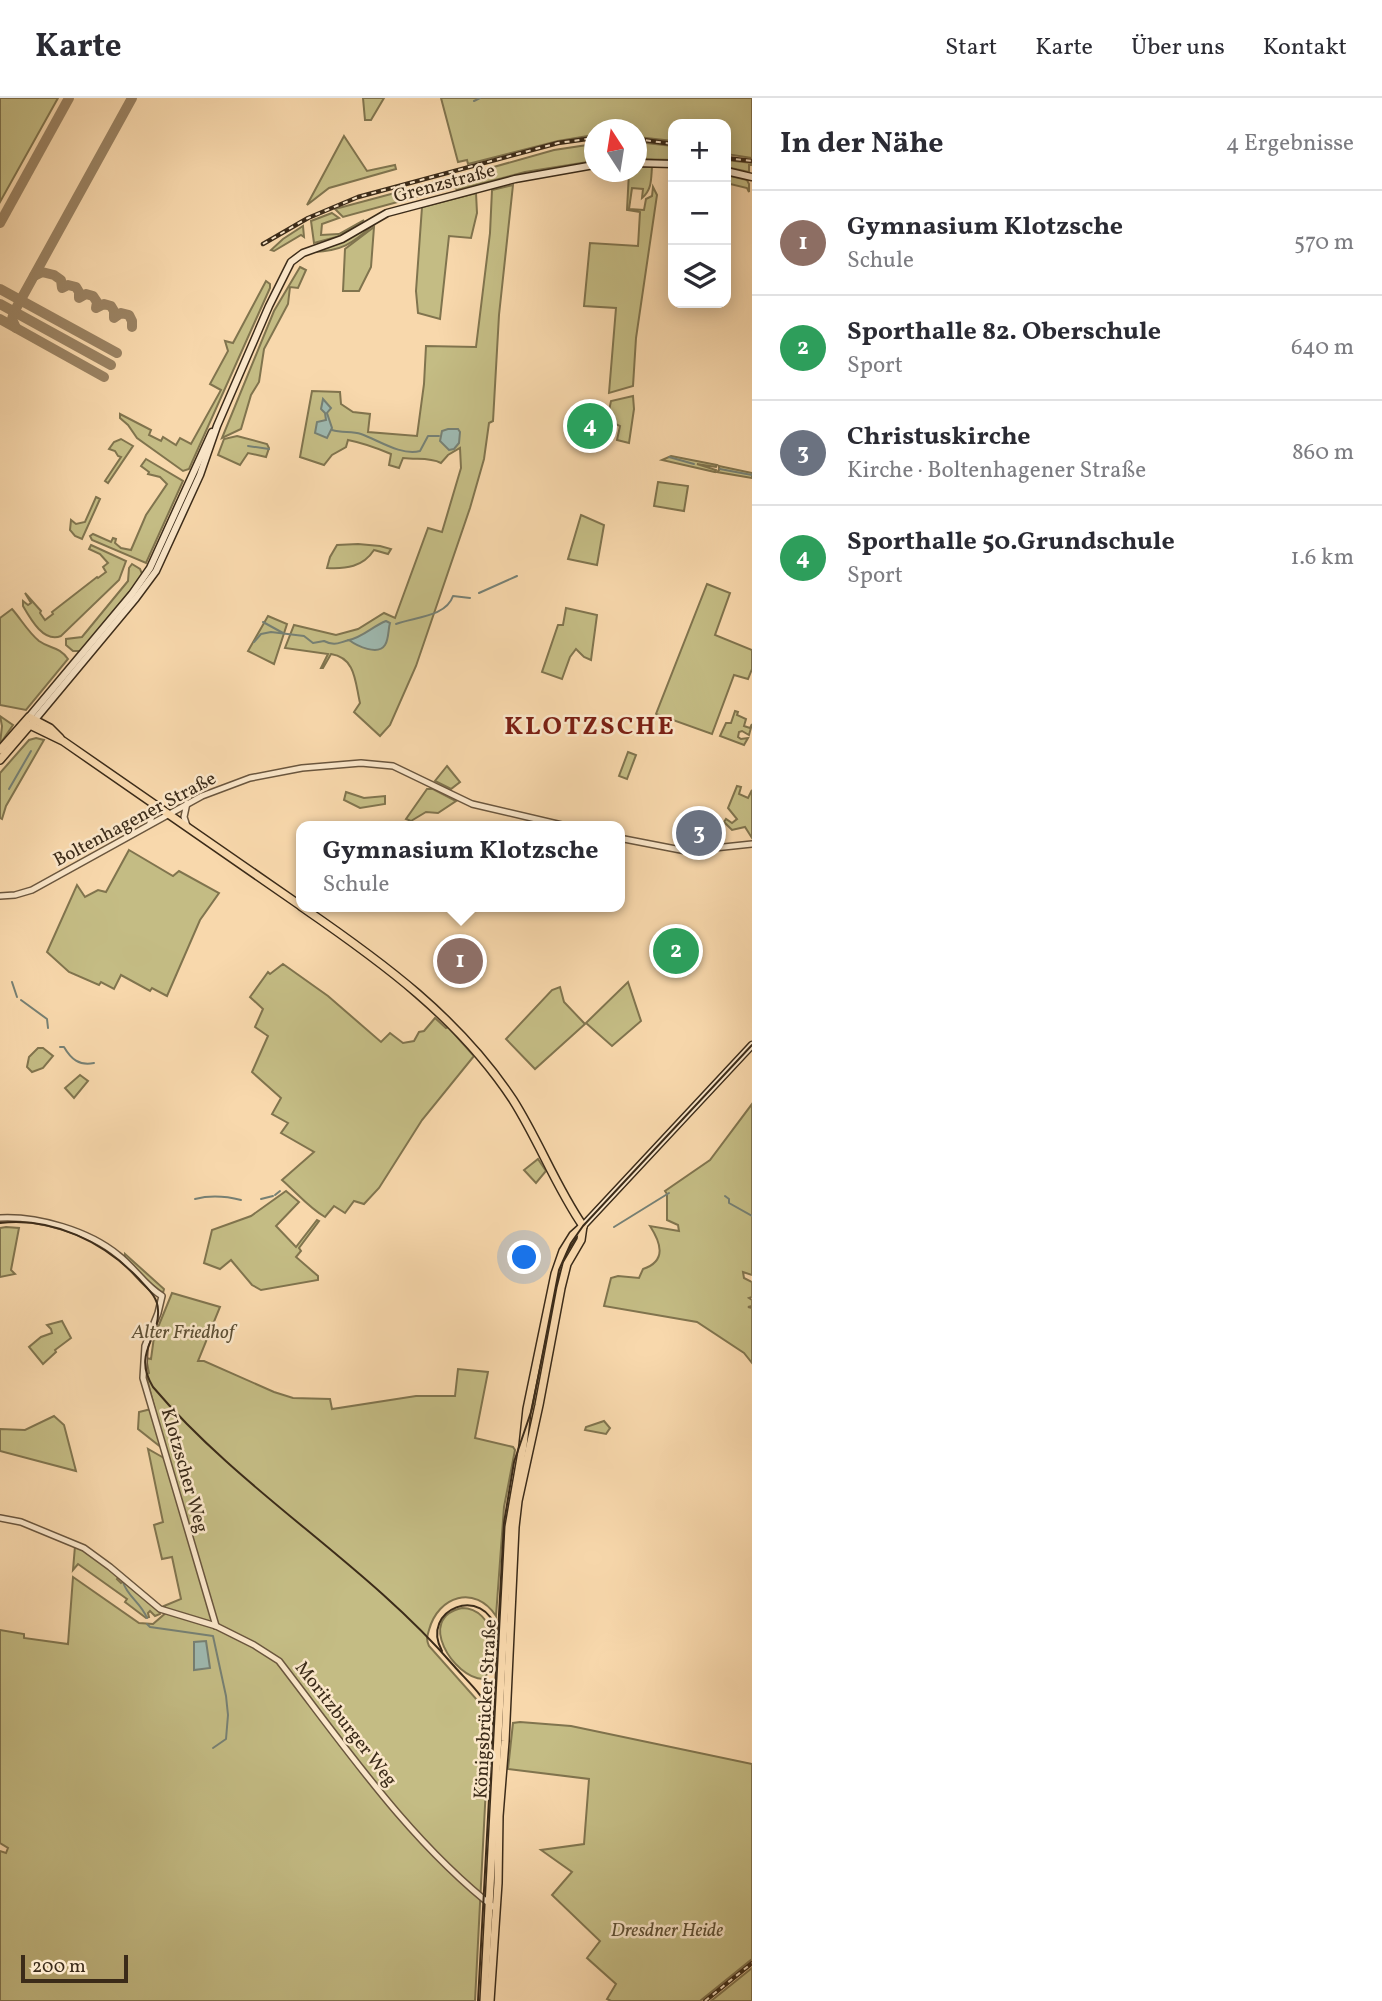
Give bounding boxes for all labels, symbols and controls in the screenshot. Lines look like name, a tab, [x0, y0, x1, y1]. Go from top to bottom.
text: Karte	[35, 25, 122, 71]
text: Start	[945, 31, 997, 65]
text: Karte	[1035, 31, 1093, 65]
text: Über uns	[1131, 31, 1225, 65]
text: Kontakt	[1263, 31, 1347, 65]
north arrow	[584, 119, 647, 182]
map controls	[668, 119, 731, 308]
button: +	[668, 119, 731, 182]
text: In der Nähe	[780, 123, 944, 165]
text: 4 Ergebnisse	[1226, 128, 1354, 160]
street label: Grenzstraße	[391, 158, 498, 210]
button: −	[668, 182, 731, 245]
text: Gymnasium Klotzsche	[847, 209, 1123, 245]
text: 1	[798, 227, 808, 259]
text: 570 m	[1294, 227, 1354, 259]
button: layers	[668, 245, 731, 308]
text: Schule	[847, 245, 914, 277]
text: Sporthalle 82. Oberschule	[847, 314, 1161, 350]
text: 2	[797, 332, 809, 364]
text: 640 m	[1291, 332, 1354, 364]
text: Sport	[847, 350, 903, 382]
pin: 4	[567, 400, 613, 452]
text: Christuskirche	[847, 419, 1031, 455]
text: 3	[797, 437, 809, 469]
text: 860 m	[1292, 437, 1354, 469]
text: Kirche · Boltenhagener Straße	[847, 455, 1146, 487]
text: Sporthalle 50.Grundschule	[847, 524, 1175, 560]
text: 4	[796, 542, 810, 574]
text: 1.6 km	[1291, 542, 1354, 574]
text: Sport	[847, 560, 903, 592]
district label: KLOTZSCHE	[504, 709, 676, 745]
street label: Boltenhagener Straße	[49, 766, 221, 874]
pin: 3	[676, 807, 722, 859]
popup	[296, 821, 625, 912]
text: Gymnasium Klotzsche	[323, 833, 598, 869]
text: Schule	[323, 869, 389, 901]
pin: 2	[653, 925, 699, 977]
pin: 1	[437, 935, 483, 987]
your location	[507, 1240, 541, 1274]
park label: Alter Friedhof	[131, 1320, 238, 1346]
street label: Klotzscher Weg	[154, 1405, 214, 1536]
street label: Königsbrücker Straße	[468, 1619, 504, 1800]
street label: Moritzburger Weg	[288, 1656, 403, 1792]
park label: Dresdner Heide	[611, 1918, 723, 1944]
scale bar	[21, 1952, 128, 1984]
text: 200 m	[32, 1954, 86, 1980]

